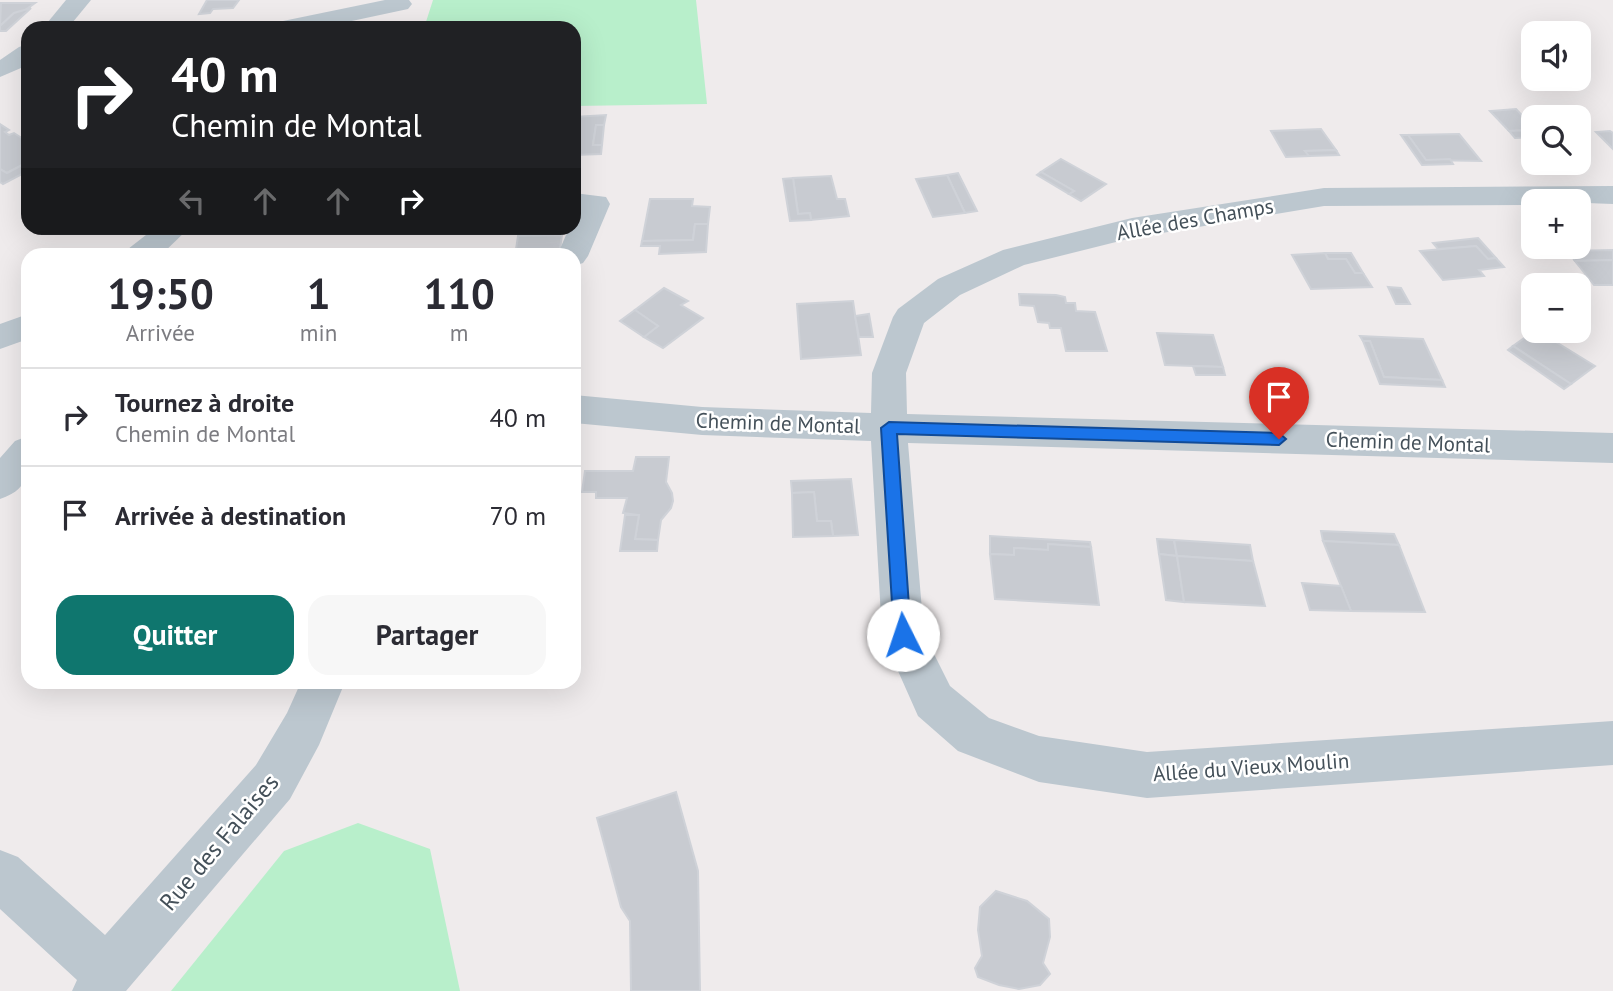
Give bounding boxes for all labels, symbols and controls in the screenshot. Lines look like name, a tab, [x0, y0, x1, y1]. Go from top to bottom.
map controls	[1521, 21, 1591, 343]
button: sound	[1521, 21, 1591, 91]
text: 40 m	[171, 42, 278, 106]
icon: right	[56, 49, 147, 140]
text: Chemin de Montal	[171, 104, 422, 146]
button: search	[1521, 105, 1591, 175]
icon: left	[173, 182, 211, 220]
icon: ahead	[246, 182, 284, 220]
icon: ahead	[319, 182, 357, 220]
icon: right	[392, 182, 430, 220]
button: +	[1521, 189, 1591, 259]
street label: Allée des Champs	[1114, 192, 1276, 246]
text: 19:50	[107, 266, 214, 321]
text: 1	[307, 266, 330, 321]
text: 110	[423, 266, 495, 321]
button: −	[1521, 273, 1591, 343]
text: Arrivée	[126, 318, 195, 347]
text: min	[300, 318, 337, 347]
text: m	[450, 318, 468, 347]
pin	[1249, 367, 1309, 439]
icon: arrive	[1260, 378, 1298, 416]
text: Tournez à droite	[115, 386, 294, 419]
icon: right	[56, 398, 94, 436]
text: 40 m	[490, 401, 546, 434]
street label: Chemin de Montal	[695, 407, 861, 439]
text: Chemin de Montal	[115, 419, 295, 448]
street label: Chemin de Montal	[1325, 426, 1491, 458]
icon: arrive	[56, 496, 94, 534]
text: Arrivée à destination	[115, 499, 346, 532]
text: 70 m	[490, 499, 546, 532]
button: Quitter	[56, 595, 294, 675]
button: Partager	[308, 595, 546, 675]
position arrow	[866, 598, 940, 672]
street label: Allée du Vieux Moulin	[1152, 747, 1350, 787]
street label: Rue des Falaises	[153, 767, 285, 917]

